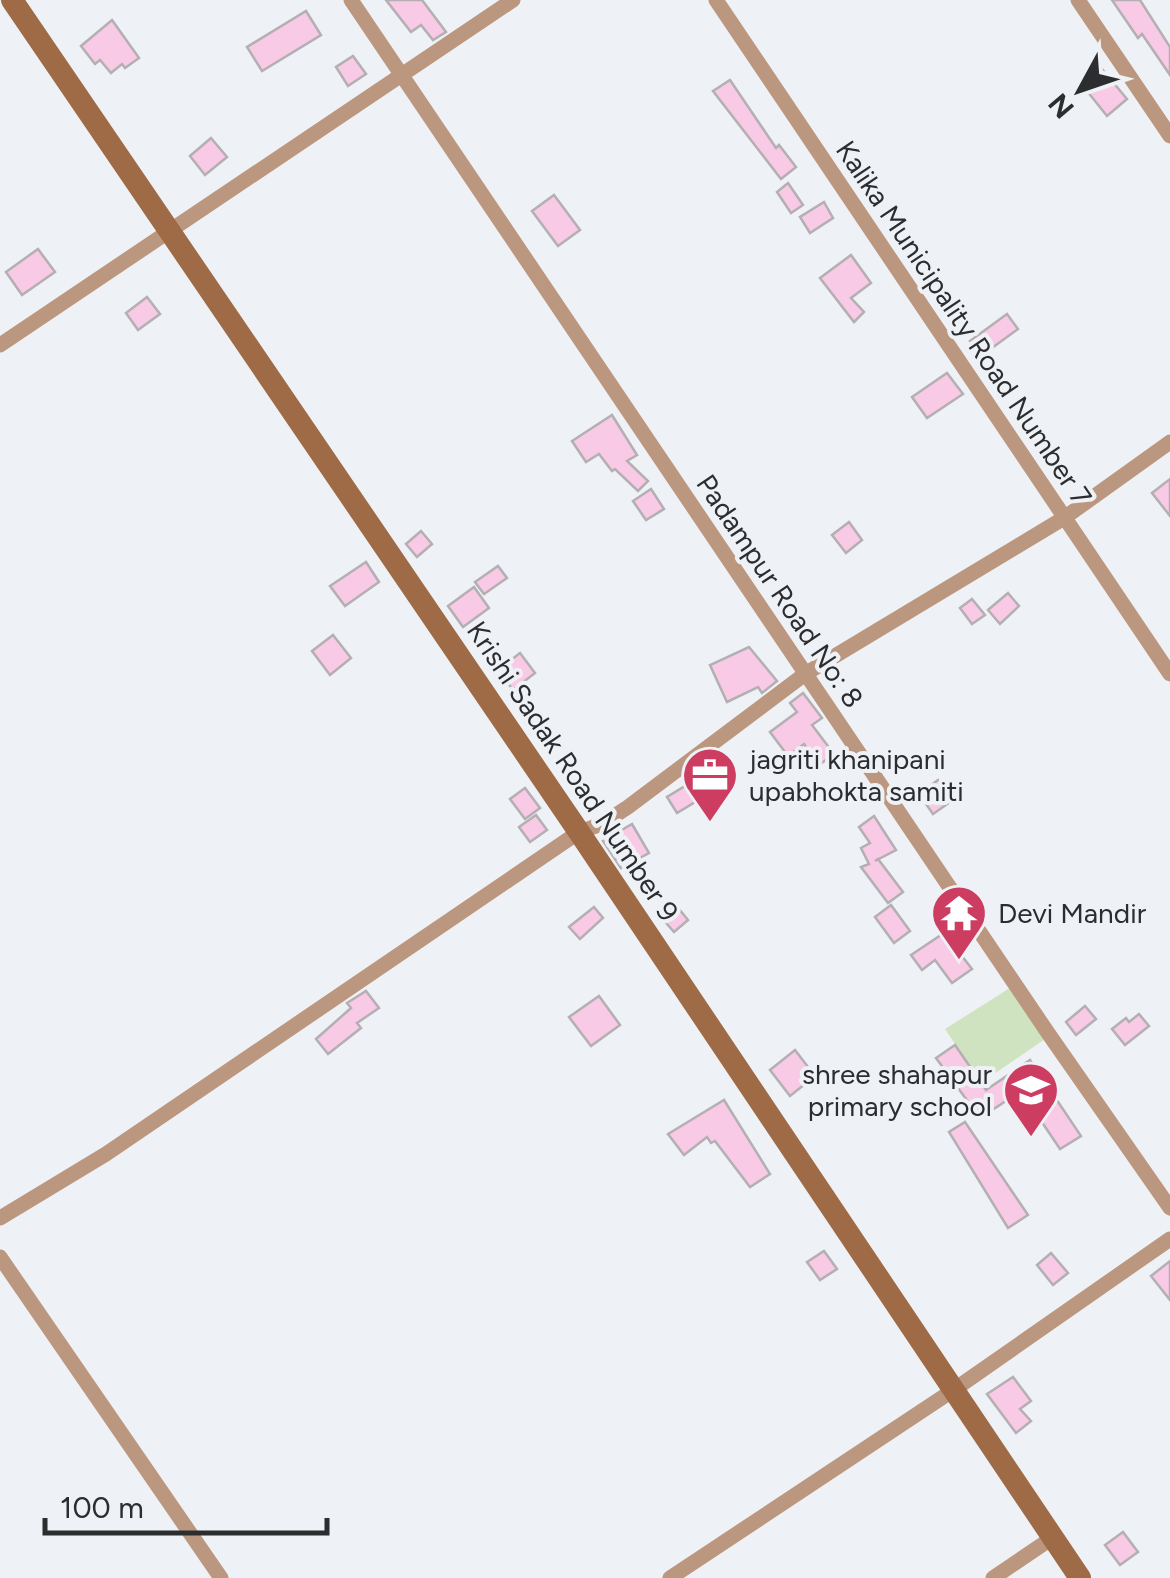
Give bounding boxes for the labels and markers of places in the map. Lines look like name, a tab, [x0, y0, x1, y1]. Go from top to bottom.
place label: jagriti khanipani upabhokta samiti	[747, 742, 964, 808]
office icon: jagriti khanipani upabhokta samiti	[680, 745, 740, 824]
temple icon: Devi Mandir	[929, 883, 989, 962]
place label: Devi Mandir	[998, 896, 1147, 930]
place label: shree shahapur primary school	[802, 1057, 993, 1123]
school or university icon: shree shahapur primary school	[1001, 1060, 1061, 1139]

